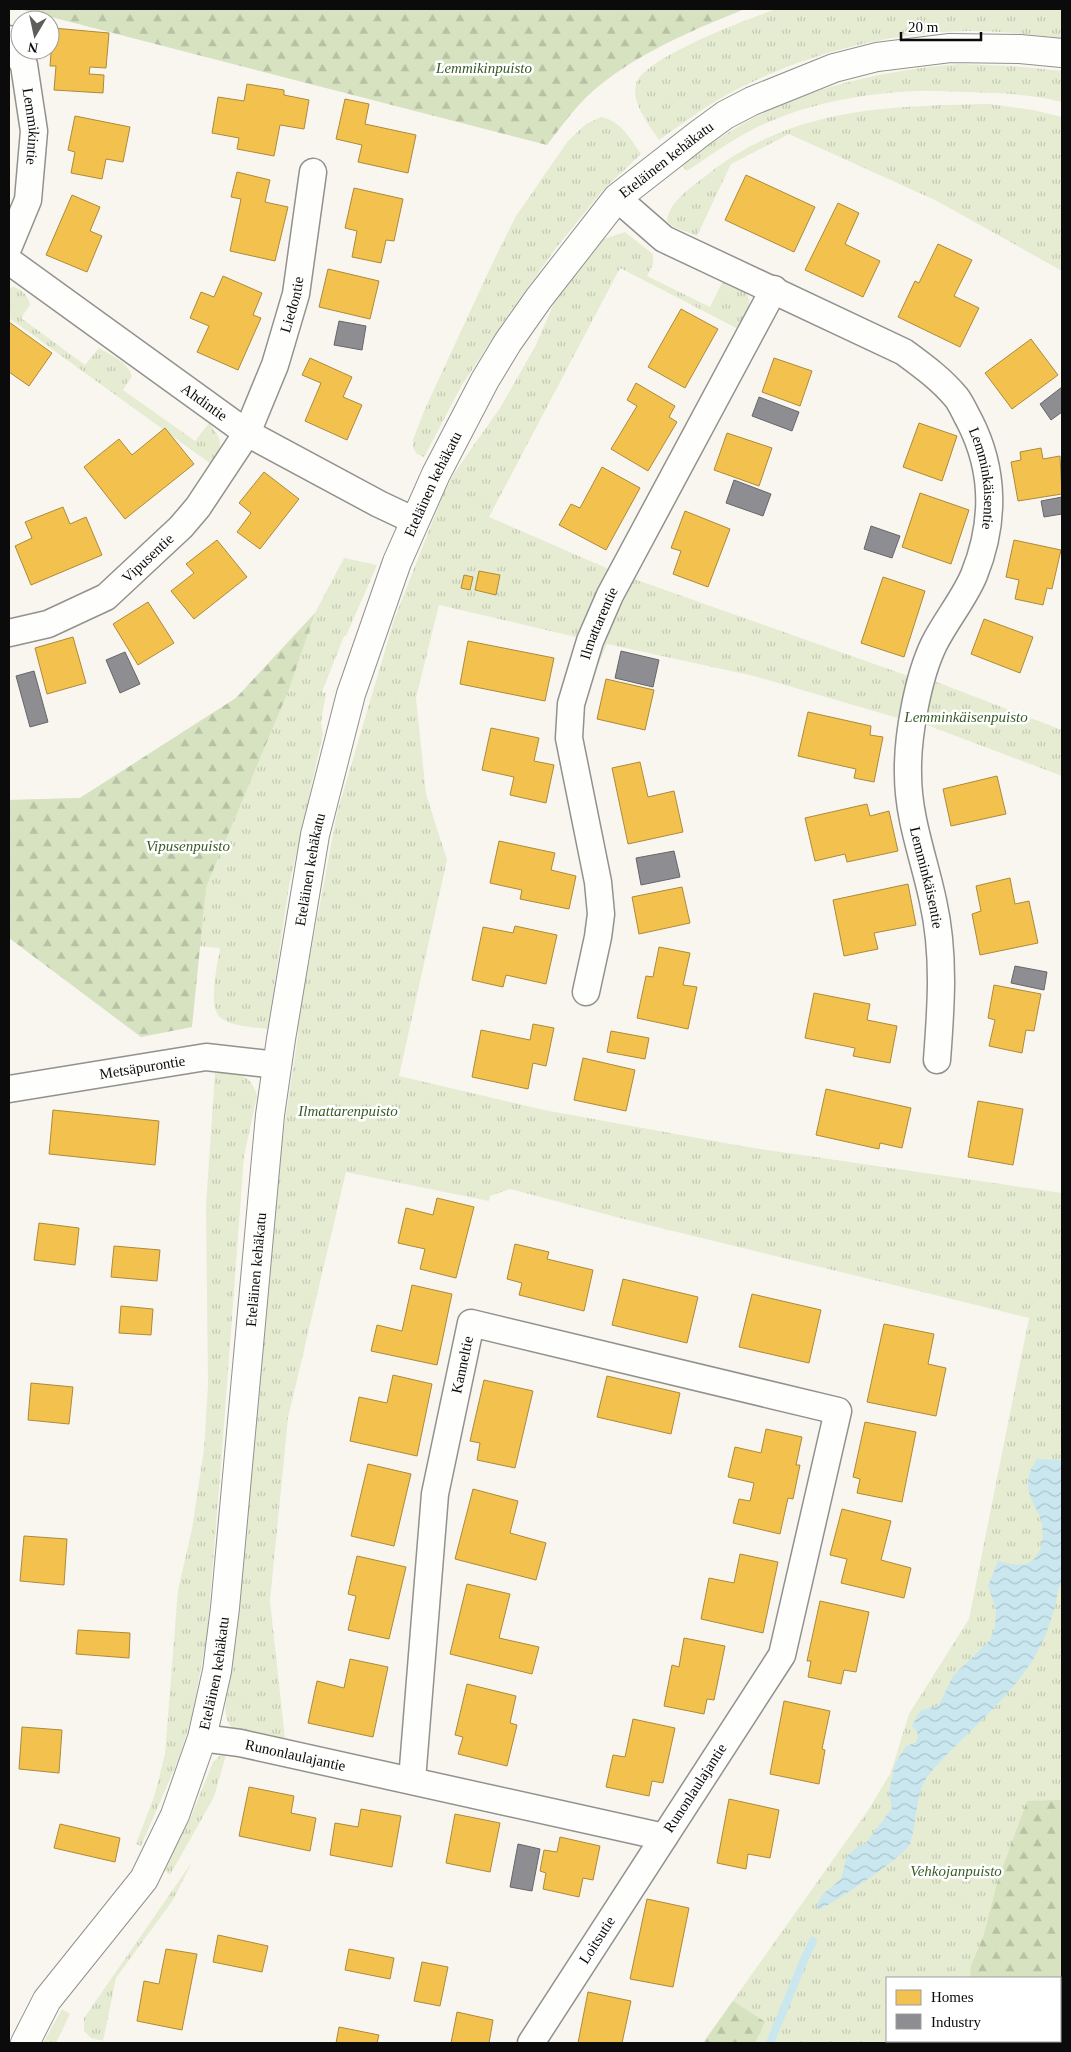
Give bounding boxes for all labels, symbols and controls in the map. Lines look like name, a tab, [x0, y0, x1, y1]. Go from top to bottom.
north arrow	[10, 10, 60, 60]
scale bar	[901, 10, 981, 42]
text: 20 m	[908, 19, 939, 35]
text: N	[27, 39, 39, 56]
park label: Lemmikinpuisto	[435, 60, 532, 76]
street label: Lemmikintie	[20, 87, 42, 166]
street label: Eteläinen kehäkatu	[616, 118, 717, 201]
street label: Liedontie	[277, 275, 306, 335]
street label: Ahdintie	[178, 380, 231, 424]
street label: Lemminkäisentie	[966, 425, 997, 531]
street label: Eteläinen kehäkatu	[401, 428, 465, 539]
street label: Vipusentie	[119, 530, 177, 586]
street label: Ilmattarentie	[577, 584, 621, 661]
park label: Lemminkäisenpuisto	[903, 709, 1028, 725]
street label: Eteläinen kehäkatu	[292, 811, 328, 927]
street label: Lemminkäisentie	[907, 825, 946, 930]
park label: Vipusenpuisto	[146, 838, 230, 854]
street label: Metsäpurontie	[98, 1052, 187, 1082]
park label: Ilmattarenpuisto	[297, 1103, 398, 1119]
street label: Eteläinen kehäkatu	[243, 1211, 269, 1327]
street label: Kanneltie	[448, 1334, 476, 1395]
street label: Eteläinen kehäkatu	[196, 1615, 232, 1731]
street label: Runonlaulajantie	[244, 1736, 347, 1774]
street label: Runonlaulajantie	[660, 1740, 730, 1835]
park label: Vehkojanpuisto	[910, 1863, 1002, 1879]
street label: Loitsutie	[576, 1913, 618, 1967]
legend	[886, 1977, 1061, 2042]
text: Homes	[931, 1989, 974, 2005]
text: Industry	[931, 2014, 981, 2030]

